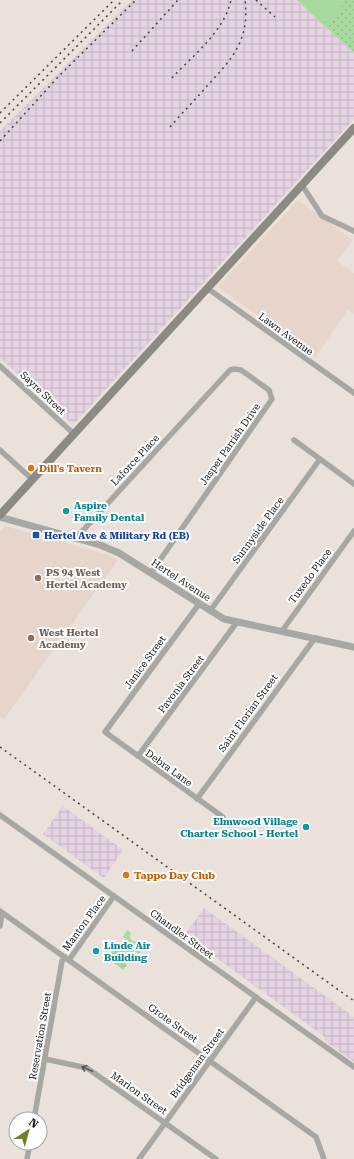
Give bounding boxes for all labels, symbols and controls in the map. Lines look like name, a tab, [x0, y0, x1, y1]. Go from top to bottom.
street label: Lawn Avenue	[257, 311, 316, 358]
street label: Sayre Street	[18, 369, 68, 417]
street label: Jasper Parrish Drive	[198, 401, 263, 487]
street label: Laforce Place	[109, 432, 162, 488]
marker: Dill's Tavern	[26, 463, 36, 473]
place label: Dill's Tavern	[39, 463, 102, 474]
street label: Sunnyside Place	[230, 494, 286, 565]
place label: Aspire Family Dental	[74, 500, 145, 523]
marker: Aspire Family Dental	[61, 506, 71, 516]
marker: Hertel Ave & Military Rd (EB)	[31, 530, 41, 540]
place label: Hertel Ave & Military Rd (EB)	[44, 530, 190, 541]
street label: Tuxedo Place	[286, 546, 334, 606]
street label: Hertel Avenue	[149, 557, 213, 604]
place label: PS 94 West Hertel Academy	[46, 567, 127, 590]
marker: PS 94 West Hertel Academy	[33, 573, 43, 583]
place label: West Hertel Academy	[39, 627, 99, 650]
marker: West Hertel Academy	[26, 633, 36, 643]
street label: Janice Street	[122, 633, 168, 691]
street label: Pavonia Street	[156, 653, 206, 715]
street label: Saint Florian Street	[216, 672, 280, 754]
street label: Debra Lane	[143, 747, 195, 789]
place label: Elmwood Village Charter School - Hertel	[180, 816, 299, 839]
marker: Elmwood Village Charter School - Hertel	[301, 822, 311, 832]
marker: Tappo Day Club	[121, 870, 131, 880]
place label: Tappo Day Club	[134, 870, 215, 881]
street label: Manton Place	[60, 893, 108, 953]
street label: Chandler Street	[148, 907, 216, 961]
place label: Linde Air Building	[104, 940, 151, 963]
marker: Linde Air Building	[91, 946, 101, 956]
street label: Reservation Street	[27, 991, 53, 1080]
street label: Grote Street	[146, 1001, 200, 1045]
street label: Bridgeman Street	[168, 1026, 226, 1100]
one-way arrow	[81, 1065, 93, 1072]
street label: Marion Street	[109, 1070, 169, 1117]
north arrow	[8, 1111, 48, 1151]
text: N	[26, 1116, 41, 1131]

